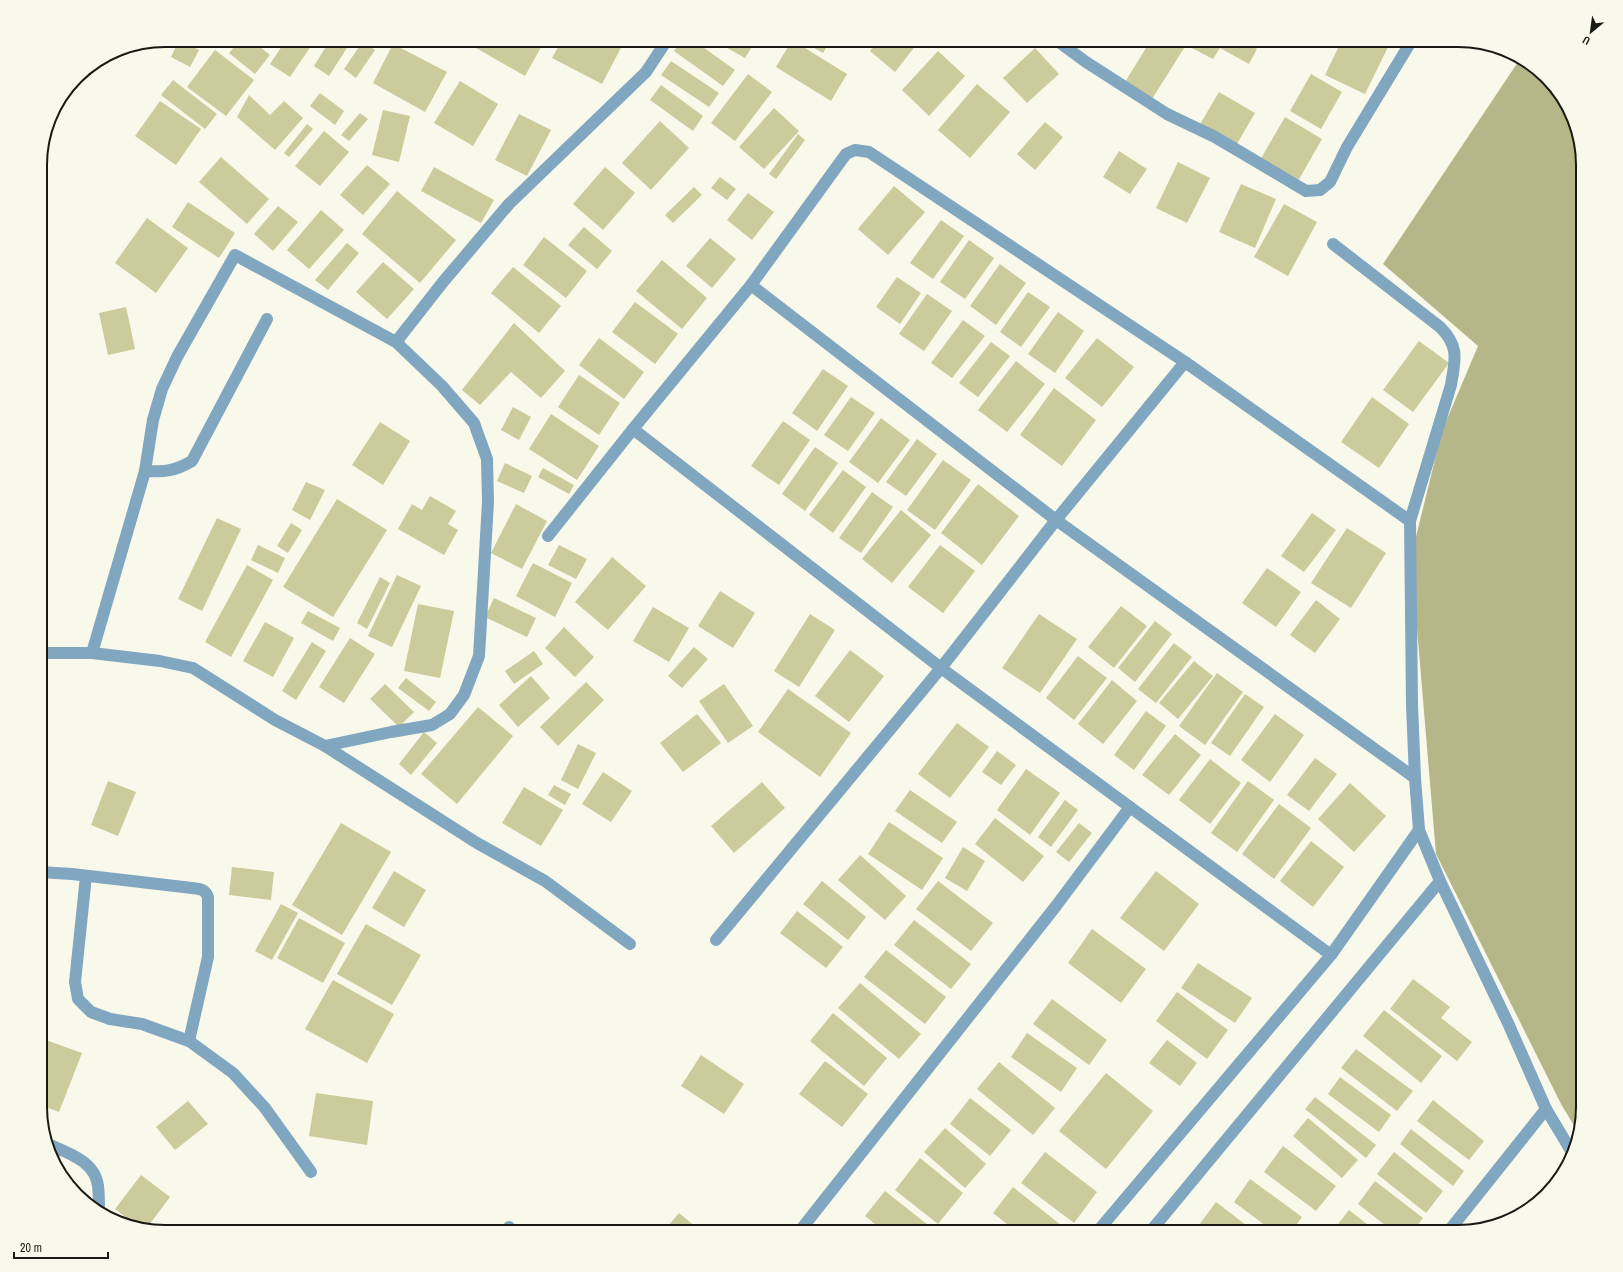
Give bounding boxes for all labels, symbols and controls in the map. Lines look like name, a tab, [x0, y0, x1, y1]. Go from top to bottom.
north arrow	[1571, 12, 1611, 52]
text: U	[1580, 33, 1592, 48]
scale bar	[14, 1234, 108, 1260]
text: 20 m	[20, 1240, 42, 1256]

